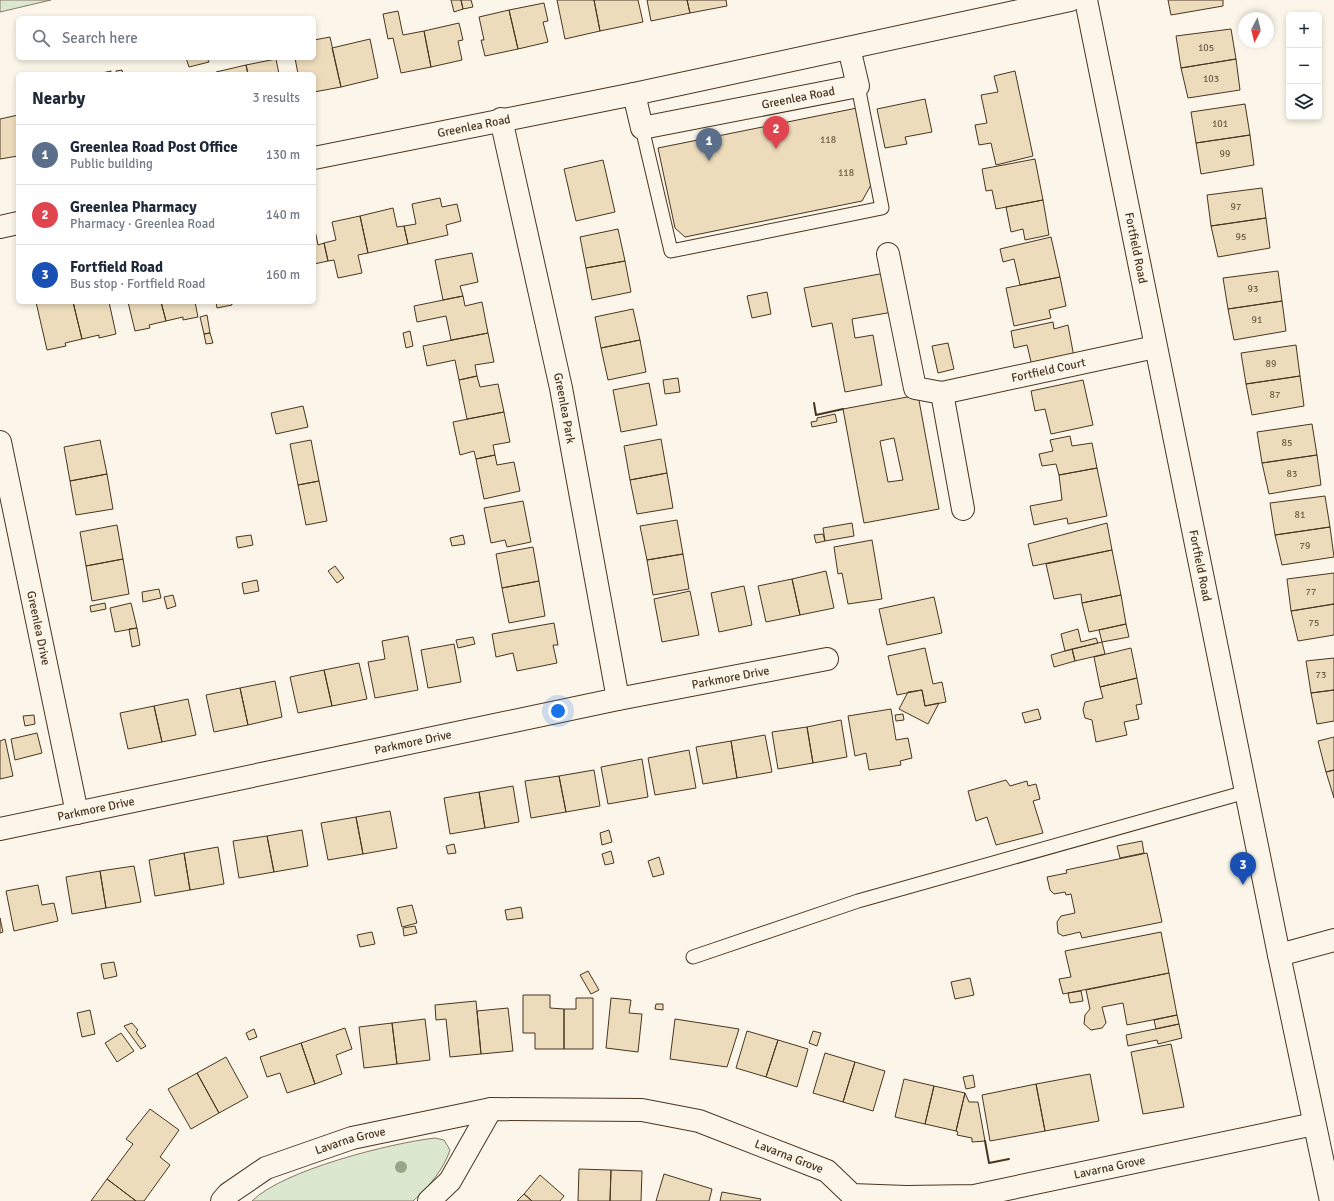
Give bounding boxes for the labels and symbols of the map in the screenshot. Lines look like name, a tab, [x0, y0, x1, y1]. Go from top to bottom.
north arrow	[1238, 12, 1274, 48]
house number: 105	[1198, 42, 1214, 54]
house number: 103	[1203, 73, 1219, 85]
street label: Greenlea Road	[760, 83, 836, 112]
street label: Greenlea Road	[436, 111, 512, 141]
pin: 2	[763, 116, 789, 149]
house number: 101	[1212, 118, 1228, 130]
pin: 1	[696, 128, 722, 161]
house number: 118	[820, 134, 836, 146]
house number: 99	[1220, 148, 1230, 160]
house number: 118	[838, 167, 854, 179]
house number: 97	[1231, 201, 1241, 213]
street label: Fortfield Road	[1122, 211, 1151, 285]
house number: 95	[1236, 231, 1246, 243]
house number: 93	[1248, 283, 1258, 295]
house number: 91	[1252, 314, 1262, 326]
street label: Fortfield Court	[1010, 355, 1087, 385]
house number: 89	[1266, 358, 1276, 370]
street label: Greenlea Park	[550, 371, 579, 445]
house number: 87	[1270, 389, 1280, 401]
house number: 85	[1282, 437, 1292, 449]
house number: 83	[1287, 468, 1297, 480]
house number: 81	[1295, 509, 1305, 521]
street label: Fortfield Road	[1186, 529, 1215, 603]
house number: 79	[1300, 540, 1310, 552]
house number: 77	[1306, 586, 1316, 598]
street label: Greenlea Drive	[24, 590, 54, 667]
house number: 75	[1309, 617, 1319, 629]
street label: Parkmore Drive	[690, 663, 770, 692]
house number: 73	[1316, 669, 1326, 681]
your location	[548, 701, 568, 721]
street label: Parkmore Drive	[373, 727, 453, 758]
street label: Parkmore Drive	[56, 793, 136, 824]
pin: 3	[1230, 852, 1256, 885]
street label: Lavarna Grove	[313, 1124, 387, 1158]
street label: Lavarna Grove	[752, 1136, 826, 1176]
street label: Lavarna Grove	[1072, 1152, 1147, 1182]

